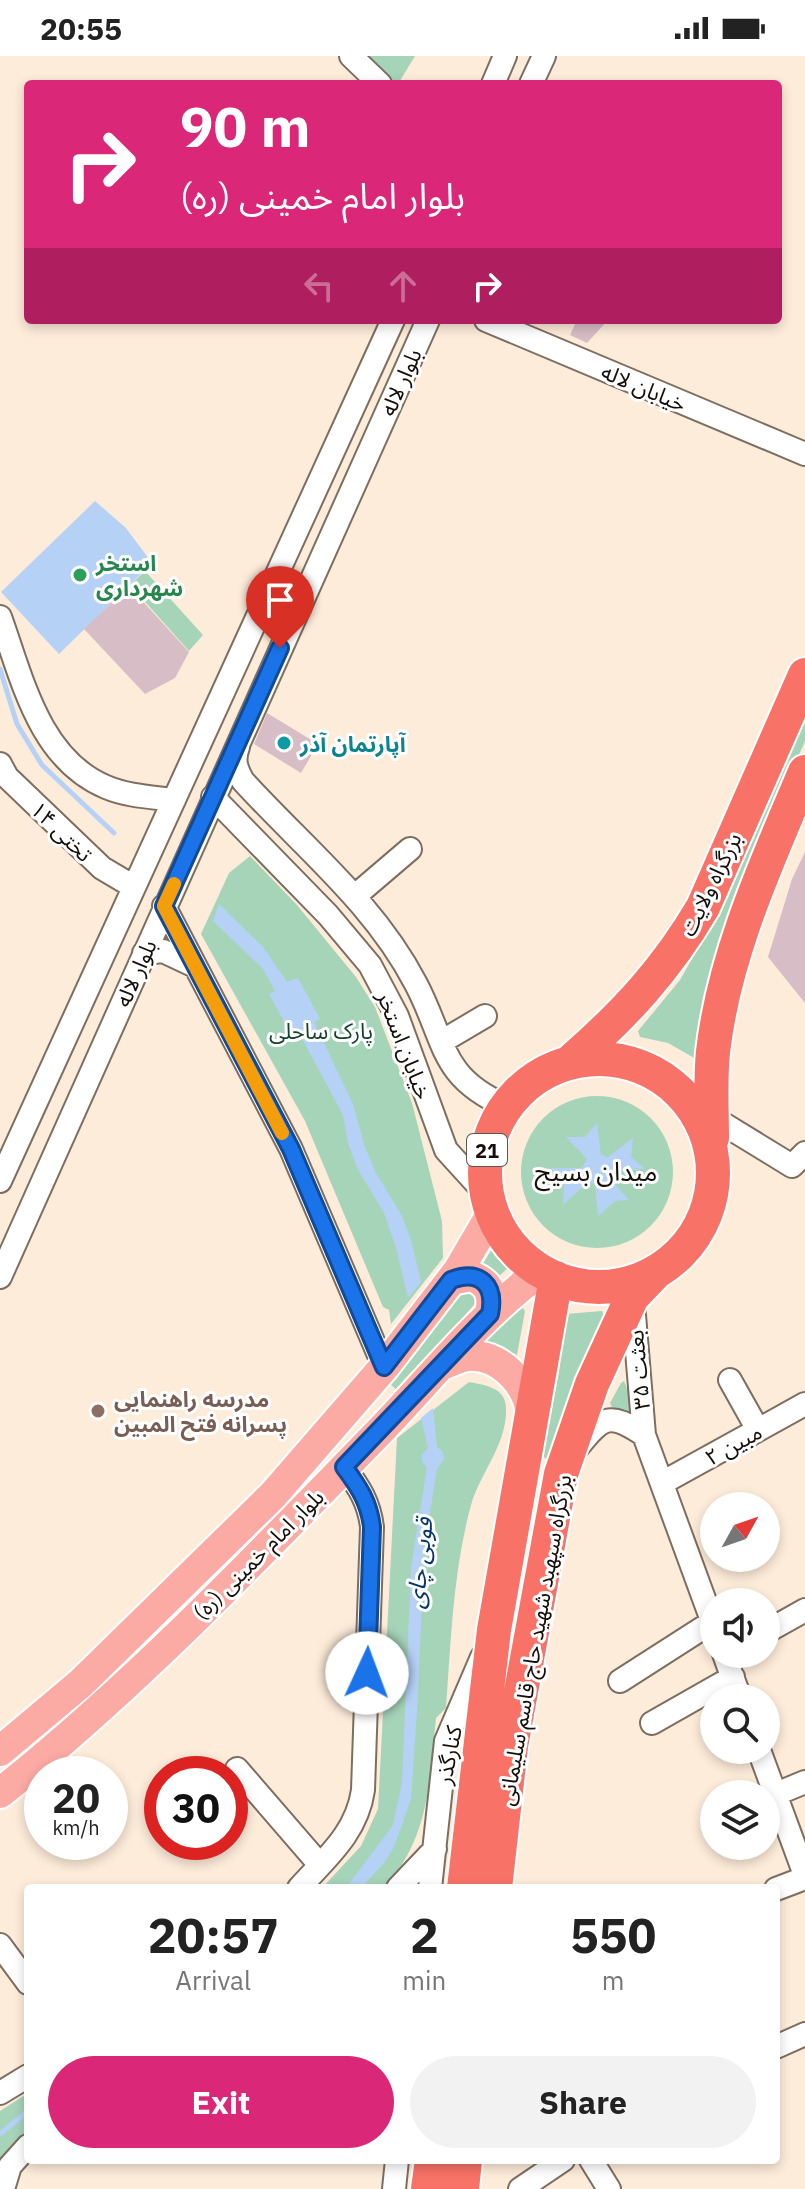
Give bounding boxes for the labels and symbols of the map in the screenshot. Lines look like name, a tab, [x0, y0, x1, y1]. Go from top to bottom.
street label: بلوار لاله	[372, 344, 428, 420]
street label: خیابان لاله	[597, 356, 691, 418]
place label: استخر شهرداری	[95, 548, 183, 602]
marker: استخر شهرداری	[71, 566, 89, 584]
pin	[246, 566, 314, 648]
place label: آپارتمان آذر	[299, 729, 407, 758]
marker: آپارتمان آذر	[275, 734, 293, 752]
street label: تختی ۱۴	[25, 794, 99, 868]
street label: بزرگراه ولایت	[672, 827, 748, 941]
street label: بلوار لاله	[107, 935, 163, 1011]
street label: خیابان استخر	[371, 986, 439, 1103]
park label: پارک ساحلی	[269, 1016, 373, 1046]
road number: 21	[467, 1134, 507, 1166]
district label: میدان بسیج	[535, 1154, 657, 1192]
street label: بعثت ۳۵	[620, 1329, 656, 1411]
place label: مدرسه راهنمایی پسرانه فتح المبین	[114, 1384, 287, 1441]
marker: مدرسه راهنمایی پسرانه فتح المبین	[89, 1402, 107, 1420]
street label: مبین ۲	[699, 1416, 767, 1472]
street label: بزرگراه سپهبد شهید حاج قاسم سلیمانی	[491, 1472, 580, 1808]
street label: بلوار امام خمینی (ره)	[186, 1482, 332, 1628]
north arrow	[700, 1492, 780, 1572]
water label: قوبی چای	[398, 1514, 441, 1610]
position arrow	[325, 1631, 409, 1715]
street label: کنارگذر	[428, 1722, 468, 1788]
speed limit sign: 30	[144, 1756, 248, 1860]

